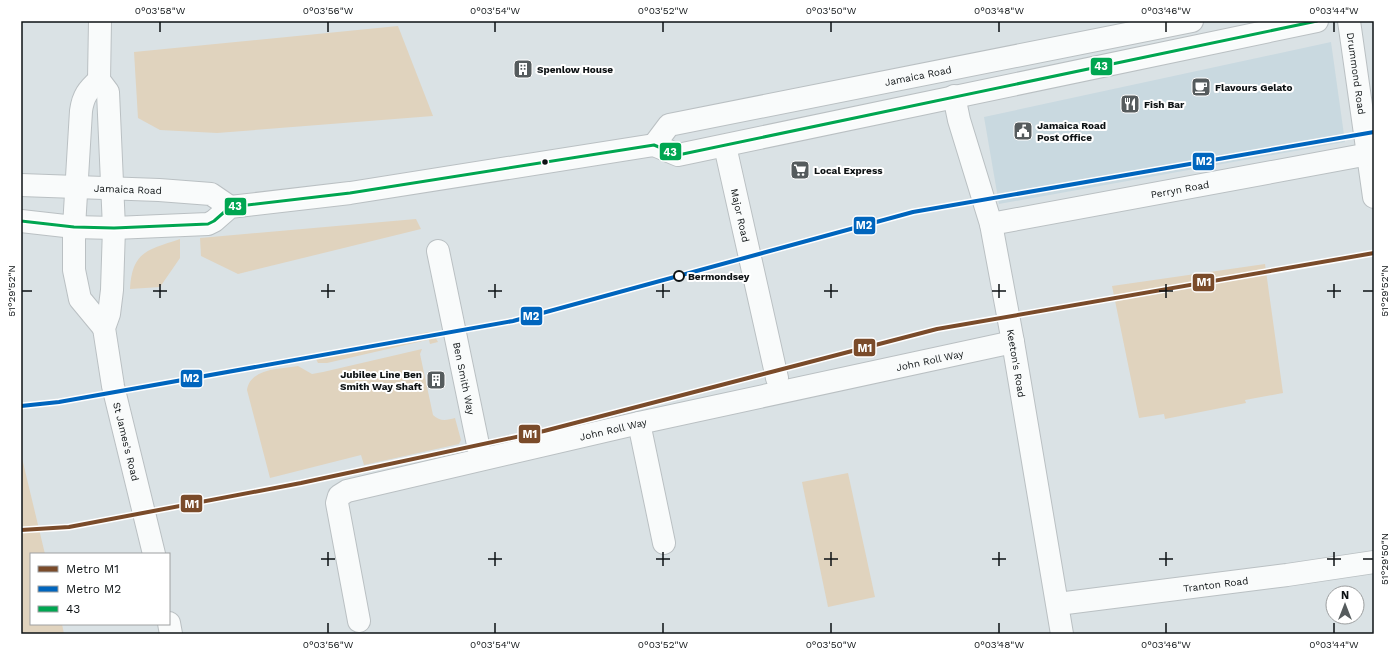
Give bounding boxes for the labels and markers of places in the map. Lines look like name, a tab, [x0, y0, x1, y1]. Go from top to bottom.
building icon: Spenlow House	[512, 58, 534, 80]
place label: Spenlow House	[537, 64, 613, 75]
cafe icon: Flavours Gelato	[1190, 76, 1212, 98]
place label: Flavours Gelato	[1215, 82, 1292, 93]
restaurant icon: Fish Bar	[1119, 93, 1141, 115]
place label: Fish Bar	[1144, 99, 1185, 110]
public building icon: Jamaica Road Post Office	[1012, 120, 1034, 142]
place label: Jamaica Road Post Office	[1037, 120, 1106, 143]
unlabelled marker	[540, 157, 550, 167]
supermarket icon: Local Express	[789, 159, 811, 181]
place label: Local Express	[814, 165, 883, 176]
marker: Bermondsey	[673, 270, 685, 282]
place label: Bermondsey	[688, 271, 750, 282]
place label: Jubilee Line Ben Smith Way Shaft	[340, 369, 423, 392]
building icon: Jubilee Line Ben Smith Way Shaft	[425, 369, 447, 391]

